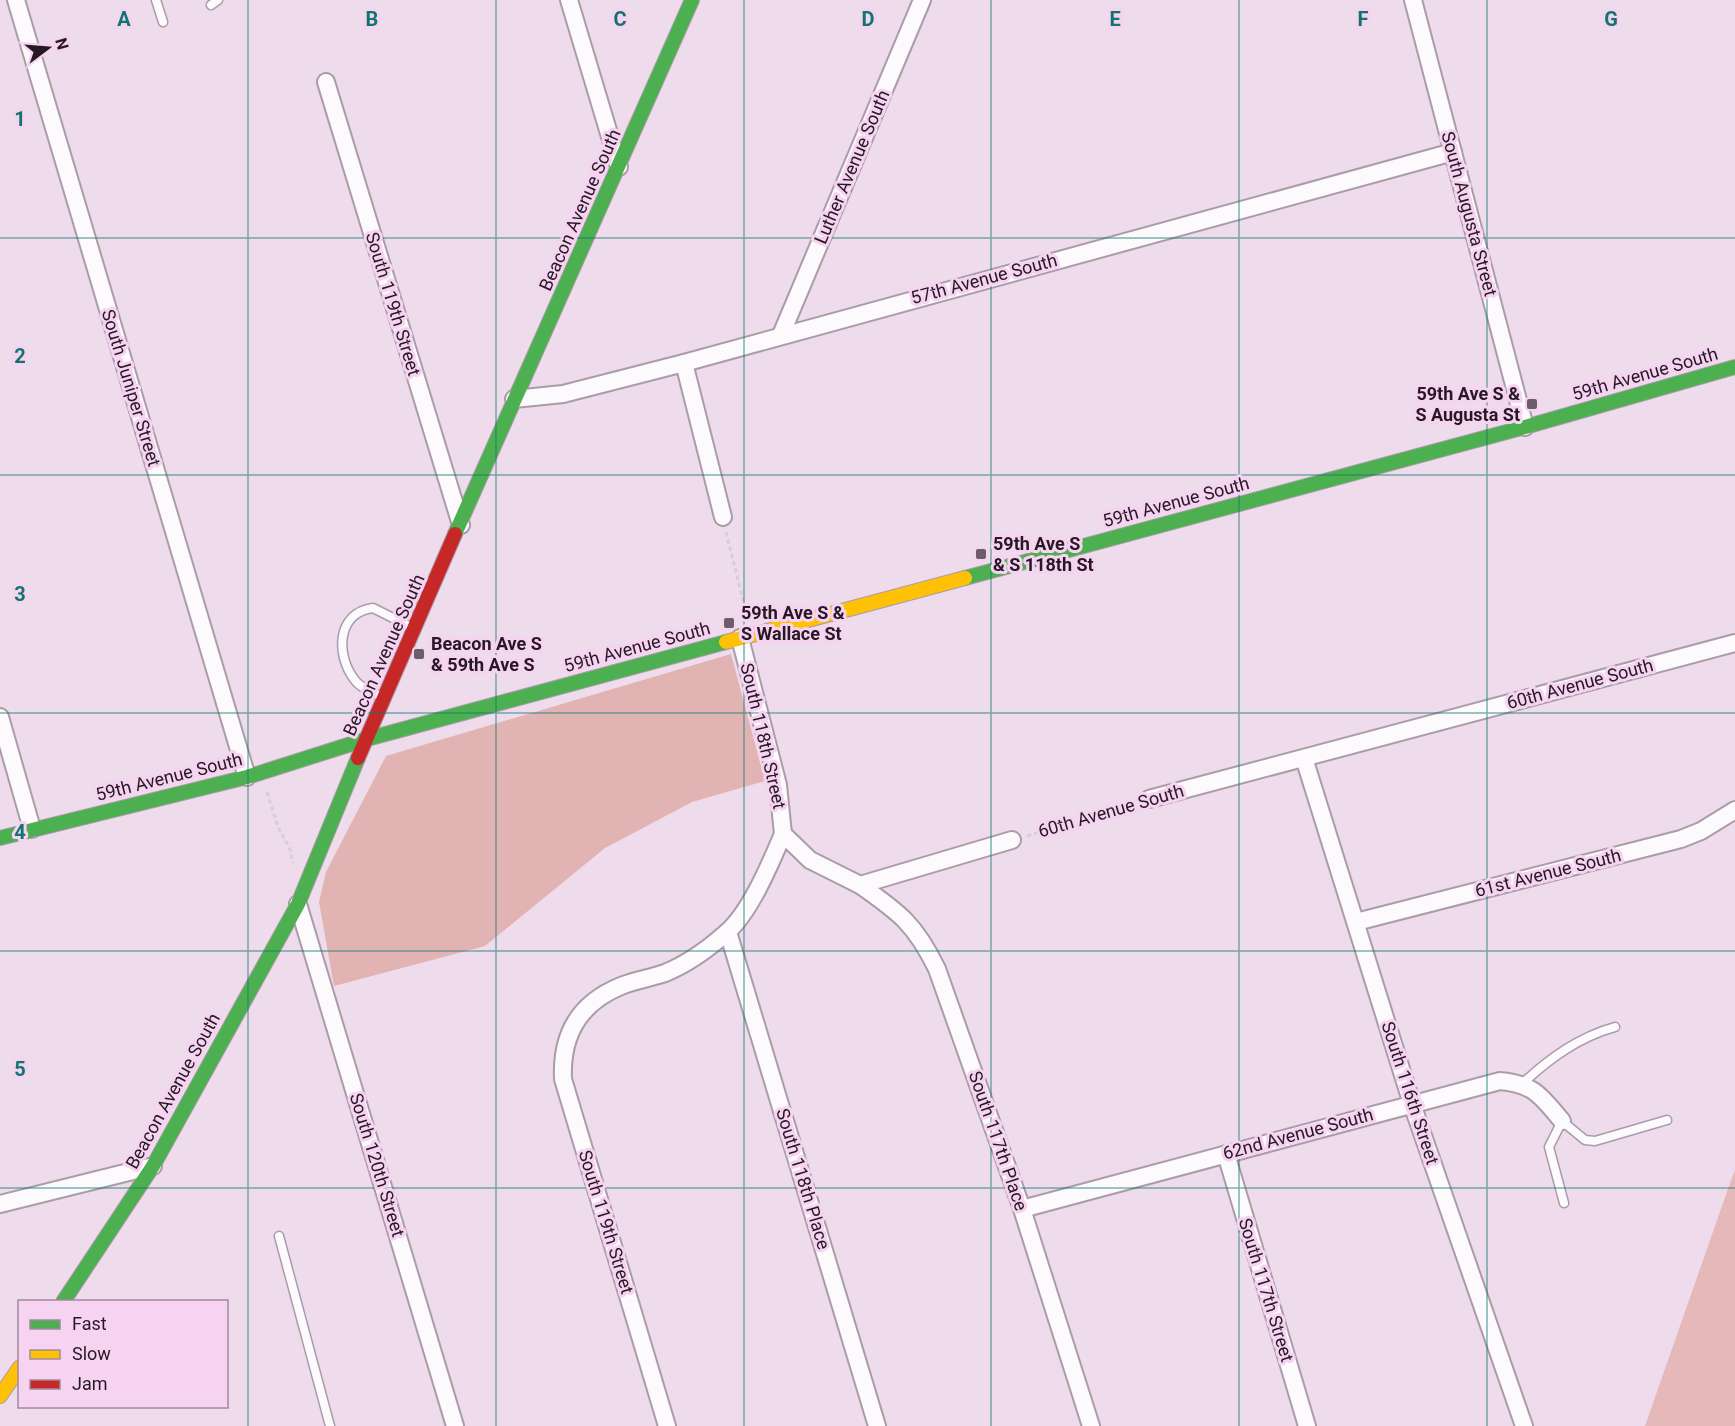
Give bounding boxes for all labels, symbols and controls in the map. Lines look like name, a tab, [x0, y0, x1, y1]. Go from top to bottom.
text: A	[117, 7, 131, 31]
text: B	[366, 7, 378, 31]
text: C	[613, 7, 627, 31]
text: D	[862, 7, 875, 31]
text: E	[1109, 7, 1121, 31]
text: F	[1358, 7, 1369, 31]
text: G	[1604, 7, 1618, 31]
north arrow	[18, 18, 78, 78]
text: N	[51, 36, 73, 52]
street label: Luther Avenue South	[810, 87, 893, 247]
text: 1	[14, 107, 26, 131]
street label: Beacon Avenue South	[534, 126, 625, 294]
street label: South Augusta Street	[1437, 129, 1502, 299]
street label: South 119th Street	[362, 229, 425, 378]
street label: 57th Avenue South	[908, 249, 1059, 308]
street label: South Juniper Street	[98, 307, 165, 469]
street label: 59th Avenue South	[1570, 343, 1720, 404]
text: 2	[14, 344, 26, 368]
place label: 59th Ave S & S Augusta St	[1415, 383, 1520, 425]
marker: 59th Ave S & S Augusta St	[1525, 397, 1539, 411]
street label: 59th Avenue South	[1100, 472, 1251, 531]
place label: 59th Ave S & S 118th St	[993, 533, 1094, 575]
marker: 59th Ave S & S 118th St	[974, 547, 988, 561]
street label: Beacon Avenue South	[338, 571, 429, 739]
text: 3	[14, 582, 26, 606]
place label: 59th Ave S & S Wallace St	[741, 602, 845, 644]
marker: 59th Ave S & S Wallace St	[722, 616, 736, 630]
street label: 59th Avenue South	[561, 617, 712, 676]
place label: Beacon Ave S & 59th Ave S	[431, 633, 542, 675]
marker: Beacon Ave S & 59th Ave S	[412, 647, 426, 661]
street label: 60th Avenue South	[1504, 654, 1655, 713]
street label: South 118th Street	[736, 661, 791, 811]
street label: 59th Avenue South	[93, 748, 244, 805]
street label: 60th Avenue South	[1036, 780, 1186, 841]
text: 4	[14, 820, 26, 844]
street label: 61st Avenue South	[1473, 844, 1623, 901]
street label: Beacon Avenue South	[121, 1009, 224, 1172]
street label: South 116th Street	[1377, 1019, 1444, 1167]
text: 5	[14, 1057, 26, 1081]
street label: South 117th Place	[965, 1068, 1032, 1213]
street label: South 120th Street	[346, 1090, 409, 1239]
street label: 62nd Avenue South	[1220, 1103, 1375, 1164]
street label: South 118th Place	[772, 1106, 835, 1252]
street label: South 119th Street	[575, 1147, 638, 1296]
street label: South 117th Street	[1235, 1215, 1298, 1364]
legend	[18, 1300, 228, 1408]
text: Fast	[72, 1313, 107, 1334]
text: Slow	[72, 1343, 111, 1364]
text: Jam	[72, 1373, 108, 1394]

